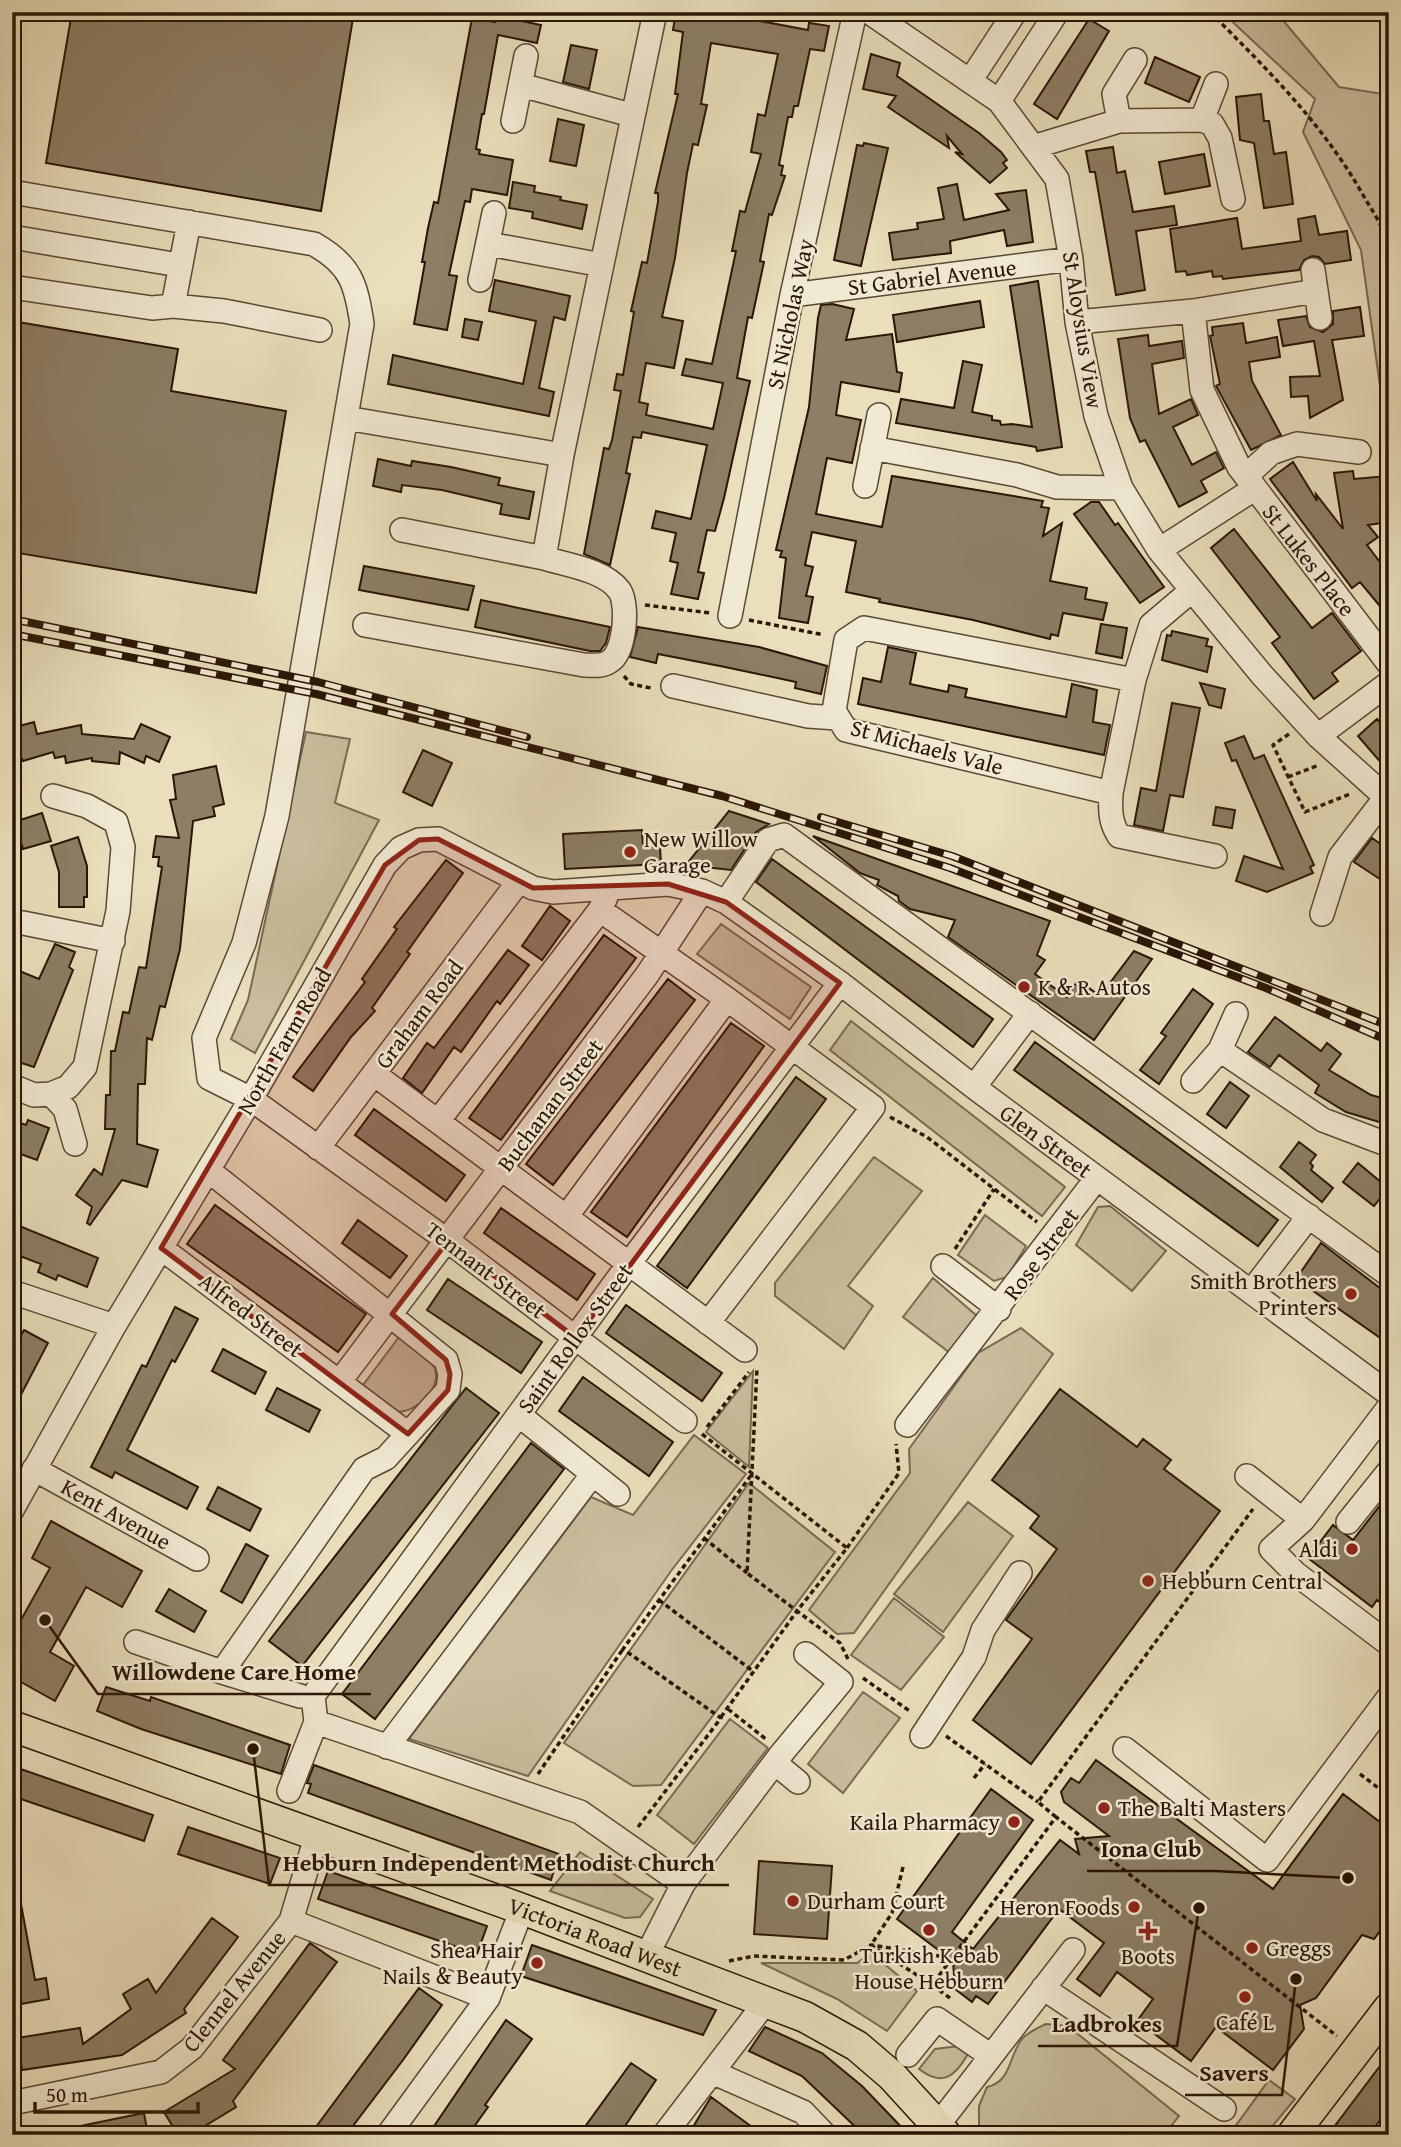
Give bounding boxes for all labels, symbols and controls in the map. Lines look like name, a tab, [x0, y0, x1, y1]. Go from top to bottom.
street label: St Nicholas Way	[757, 235, 822, 392]
street label: St Aloysius View	[1055, 249, 1112, 412]
street label: St Gabriel Avenue	[846, 250, 1018, 303]
street label: St Lukes Place	[1255, 496, 1364, 623]
street label: St Michaels Vale	[847, 710, 1007, 783]
place label: New Willow Garage	[644, 822, 759, 881]
marker: New Willow Garage	[622, 844, 638, 860]
street label: Graham Road	[366, 952, 471, 1075]
street label: North Farm Road	[228, 960, 339, 1120]
place label: K & R Autos	[1038, 970, 1151, 1003]
marker: K & R Autos	[1016, 979, 1032, 995]
street label: Buchanan Street	[489, 1031, 611, 1178]
street label: Glen Street	[993, 1096, 1099, 1185]
street label: Rose Street	[995, 1201, 1086, 1307]
street label: Tennant Street	[419, 1213, 554, 1326]
street label: Saint Rollox Street	[509, 1256, 640, 1420]
street label: Alfred Street	[192, 1264, 310, 1365]
place label: Smith Brothers Printers	[1190, 1264, 1337, 1323]
marker: Smith Brothers Printers	[1343, 1286, 1359, 1302]
street label: Kent Avenue	[55, 1470, 177, 1557]
place label: Aldi	[1299, 1532, 1338, 1565]
marker: Aldi	[1344, 1541, 1360, 1557]
place label: Hebburn Central	[1162, 1564, 1323, 1597]
marker: Hebburn Central	[1140, 1573, 1156, 1589]
callout: Willowdene Care Home	[98, 1649, 371, 1694]
text: Willowdene Care Home	[112, 1654, 357, 1689]
place label: The Balti Masters	[1118, 1791, 1286, 1824]
marker: The Balti Masters	[1096, 1800, 1112, 1816]
place label: Kaila Pharmacy	[850, 1805, 1001, 1838]
marker: Kaila Pharmacy	[1006, 1814, 1022, 1830]
callout: Iona Club	[1087, 1826, 1215, 1871]
text: Iona Club	[1101, 1831, 1201, 1866]
callout: Hebburn Independent Methodist Church	[269, 1840, 729, 1885]
text: Hebburn Independent Methodist Church	[283, 1845, 715, 1880]
place label: Durham Court	[807, 1884, 945, 1917]
street label: Victoria Road West	[504, 1888, 687, 1985]
place label: Heron Foods	[1000, 1890, 1120, 1923]
marker: Durham Court	[785, 1893, 801, 1909]
marker: Heron Foods	[1126, 1899, 1142, 1915]
marker: Turkish Kebab House Hebburn	[921, 1922, 937, 1938]
street label: Clennel Avenue	[174, 1923, 293, 2059]
marker: Boots	[1140, 1923, 1156, 1939]
place label: Greggs	[1266, 1931, 1332, 1964]
place label: Shea Hair Nails & Beauty	[383, 1933, 524, 1992]
place label: Turkish Kebab House Hebburn	[854, 1938, 1004, 1997]
place label: Boots	[1121, 1939, 1175, 1972]
marker: Greggs	[1244, 1940, 1260, 1956]
marker: Shea Hair Nails & Beauty	[529, 1955, 545, 1971]
marker: Café L	[1237, 1989, 1253, 2005]
callout: Ladbrokes	[1038, 2001, 1177, 2046]
place label: Café L	[1216, 2005, 1274, 2038]
text: Ladbrokes	[1052, 2006, 1162, 2041]
callout: Savers	[1185, 2050, 1282, 2095]
text: Savers	[1199, 2055, 1269, 2090]
scale bar	[35, 2070, 198, 2114]
text: 50 m	[46, 2079, 88, 2110]

